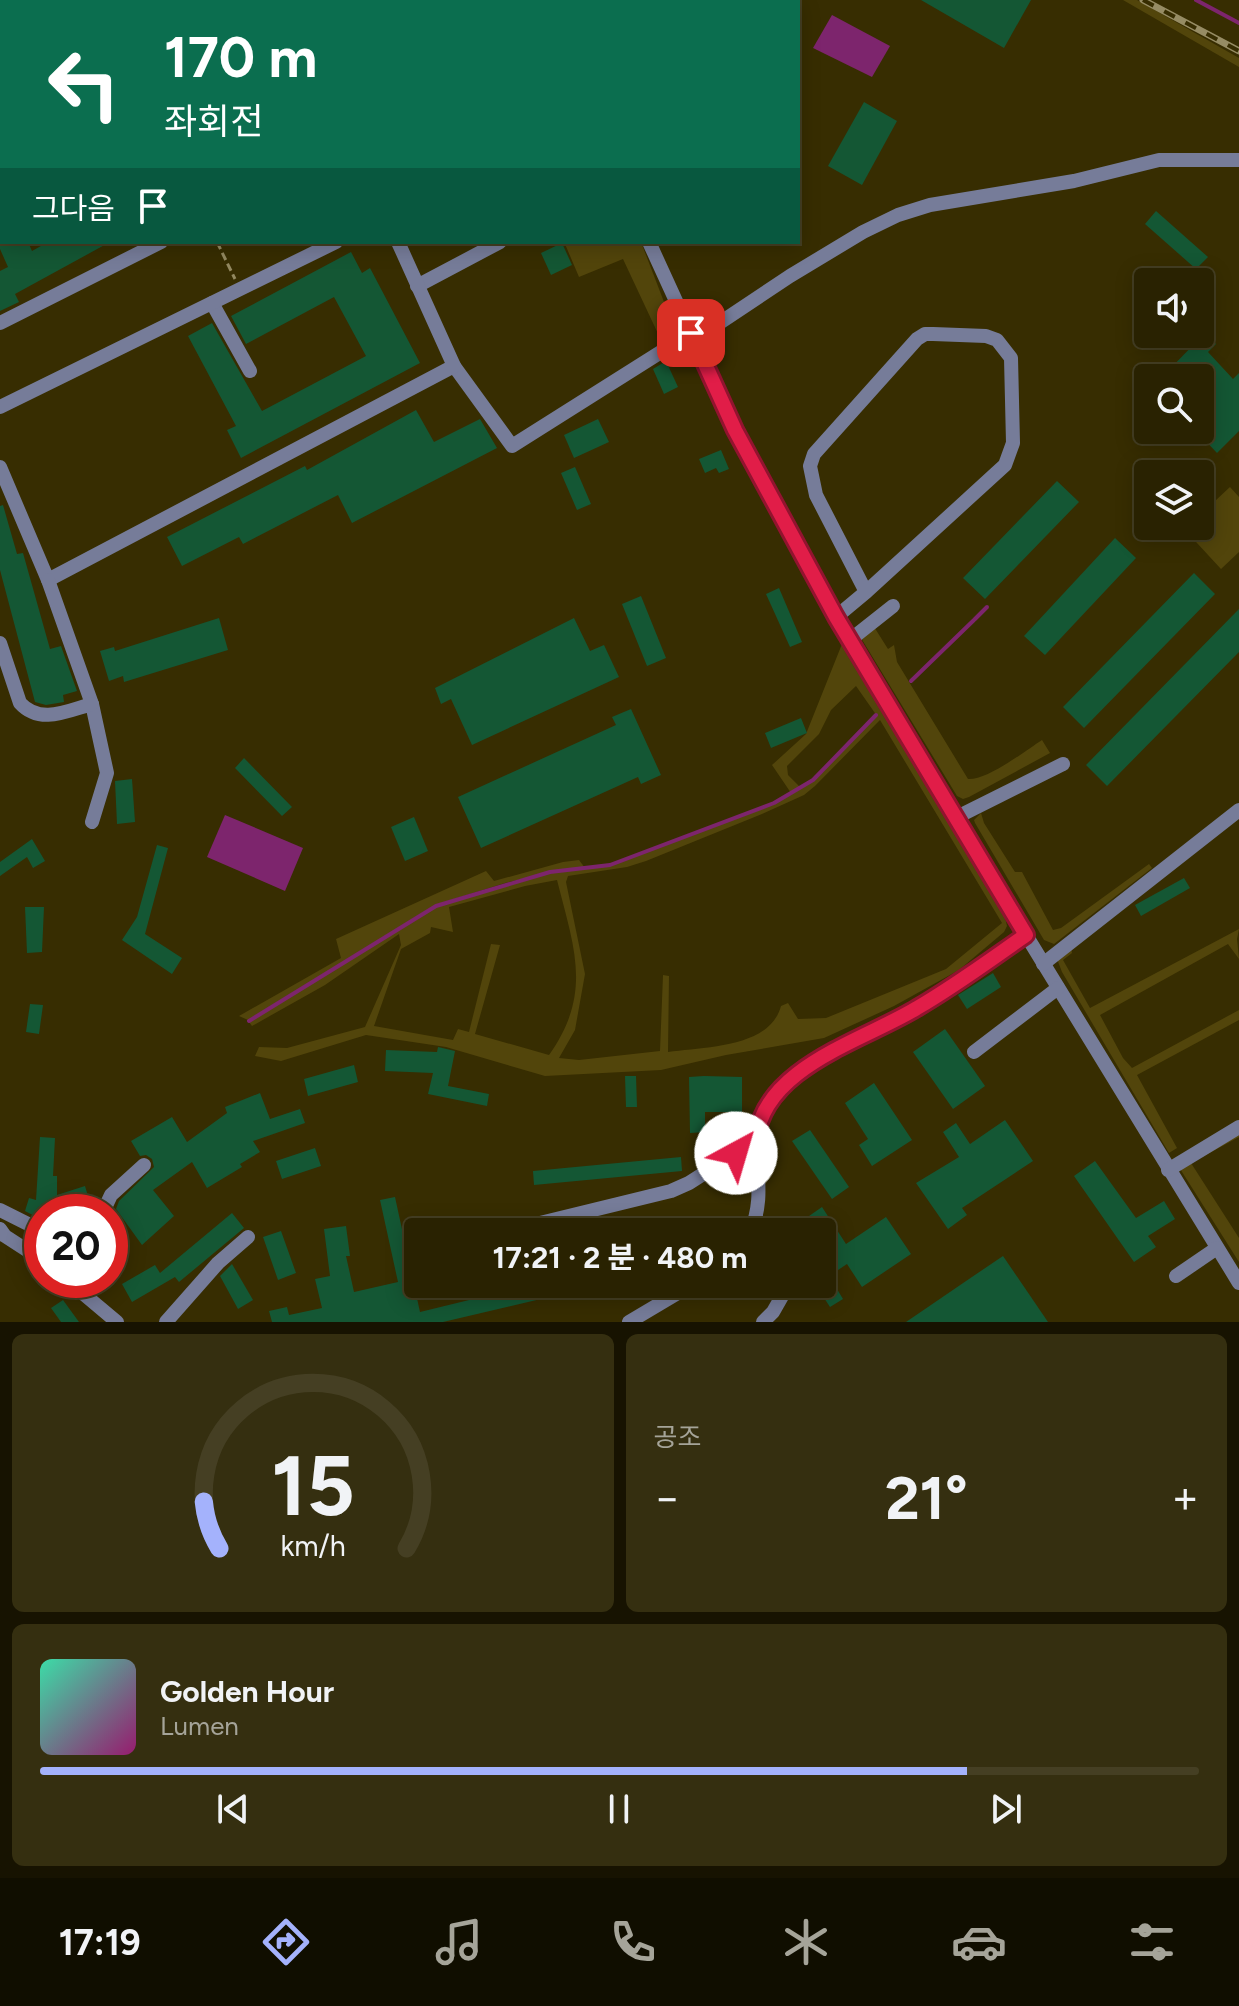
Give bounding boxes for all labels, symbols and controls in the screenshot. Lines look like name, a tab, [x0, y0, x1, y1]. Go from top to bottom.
text: 170 m	[164, 24, 317, 91]
icon: left	[32, 32, 136, 136]
text: 좌회전	[164, 100, 263, 143]
icon: arrive	[131, 184, 175, 228]
text: 그다음	[32, 190, 115, 227]
map controls	[1134, 268, 1214, 540]
button: sound	[1134, 268, 1214, 348]
pin	[657, 299, 725, 367]
icon: arrive	[669, 311, 713, 355]
button: search	[1134, 364, 1214, 444]
button: layers	[1134, 460, 1214, 540]
position arrow	[694, 1111, 778, 1195]
speed limit sign: 20	[24, 1194, 128, 1298]
text: 17:21 · 2 분 · 480 m	[493, 1239, 747, 1276]
text: 공조	[654, 1421, 701, 1453]
text: 15	[271, 1436, 354, 1536]
text: 21°	[885, 1462, 968, 1534]
text: −	[654, 1471, 681, 1524]
text: +	[1172, 1471, 1199, 1524]
text: km/h	[280, 1529, 345, 1563]
text: Golden Hour	[160, 1673, 334, 1710]
text: Lumen	[160, 1710, 239, 1742]
icon: previous	[211, 1787, 255, 1831]
icon: pause	[597, 1787, 641, 1831]
icon: next	[984, 1787, 1028, 1831]
icon: directions	[258, 1914, 314, 1970]
icon: music	[431, 1914, 487, 1970]
icon: phone	[605, 1914, 661, 1970]
icon: climate	[778, 1914, 834, 1970]
icon: car	[951, 1914, 1007, 1970]
icon: filters	[1124, 1914, 1180, 1970]
text: 17:19	[59, 1921, 141, 1964]

